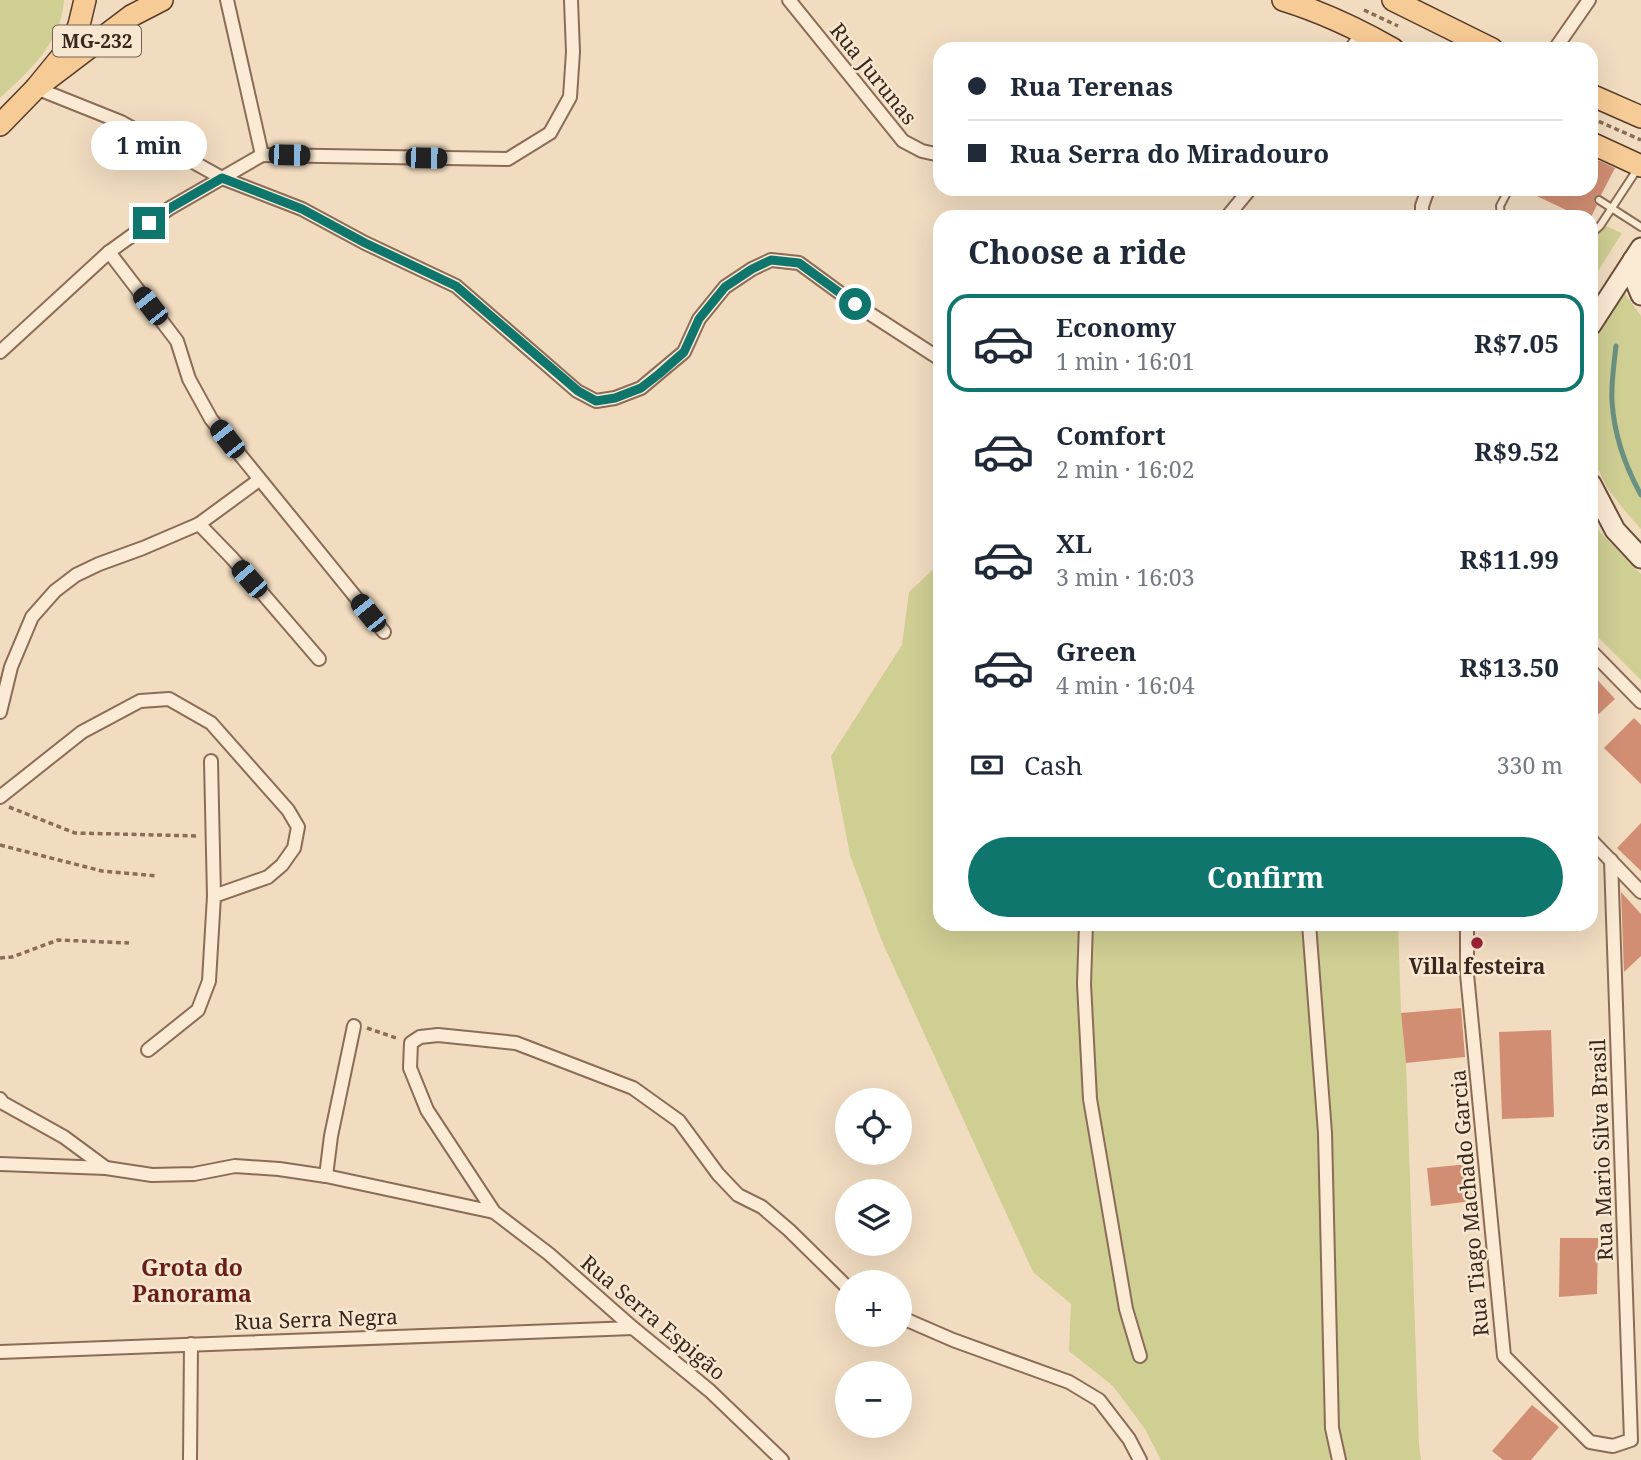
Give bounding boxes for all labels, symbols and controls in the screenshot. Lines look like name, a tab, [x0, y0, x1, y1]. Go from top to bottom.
street label: Rua Jurunas	[824, 17, 923, 130]
road number: MG-232	[53, 25, 141, 56]
text: Rua Terenas	[1010, 68, 1173, 104]
callout: 1 min	[91, 122, 207, 170]
text: 1 min	[116, 129, 182, 161]
text: Rua Serra do Miradouro	[1010, 135, 1329, 171]
car	[268, 144, 311, 166]
car	[405, 147, 448, 169]
route end	[133, 207, 165, 239]
text: Choose a ride	[968, 230, 1187, 273]
car	[129, 283, 172, 329]
route start	[839, 288, 871, 320]
text: Economy	[1056, 309, 1176, 345]
icon: car	[972, 312, 1035, 375]
text: R$7.05	[1474, 325, 1559, 361]
text: 1 min · 16:01	[1056, 345, 1194, 377]
car	[206, 416, 249, 462]
text: Comfort	[1056, 417, 1166, 453]
icon: car	[972, 420, 1035, 483]
text: R$9.52	[1474, 433, 1559, 469]
text: 2 min · 16:02	[1056, 453, 1194, 485]
text: XL	[1056, 525, 1092, 561]
icon: car	[972, 528, 1035, 591]
text: R$11.99	[1459, 541, 1559, 577]
car	[228, 556, 271, 602]
text: 3 min · 16:03	[1056, 561, 1194, 593]
car	[347, 590, 390, 636]
text: Green	[1056, 633, 1137, 669]
icon: car	[972, 636, 1035, 699]
text: R$13.50	[1459, 649, 1559, 685]
text: 4 min · 16:04	[1056, 669, 1194, 701]
icon: cash	[968, 746, 1006, 784]
text: Cash	[1024, 747, 1083, 783]
text: 330 m	[1497, 749, 1563, 781]
button: Confirm	[968, 837, 1563, 917]
marker: Villa festeira	[1469, 935, 1485, 951]
place label: Villa festeira	[1409, 952, 1545, 980]
street label: Rua Mario Silva Brasil	[1583, 1038, 1619, 1261]
street label: Rua Tiago Machado Garcia	[1443, 1069, 1495, 1338]
map controls	[835, 1088, 912, 1438]
button: locate	[835, 1088, 912, 1165]
button: layers	[835, 1179, 912, 1256]
street label: Rua Serra Espigão	[575, 1248, 732, 1386]
district label: Grota do Panorama	[132, 1251, 252, 1309]
button: +	[835, 1270, 912, 1347]
street label: Rua Serra Negra	[234, 1302, 398, 1336]
button: −	[835, 1361, 912, 1438]

